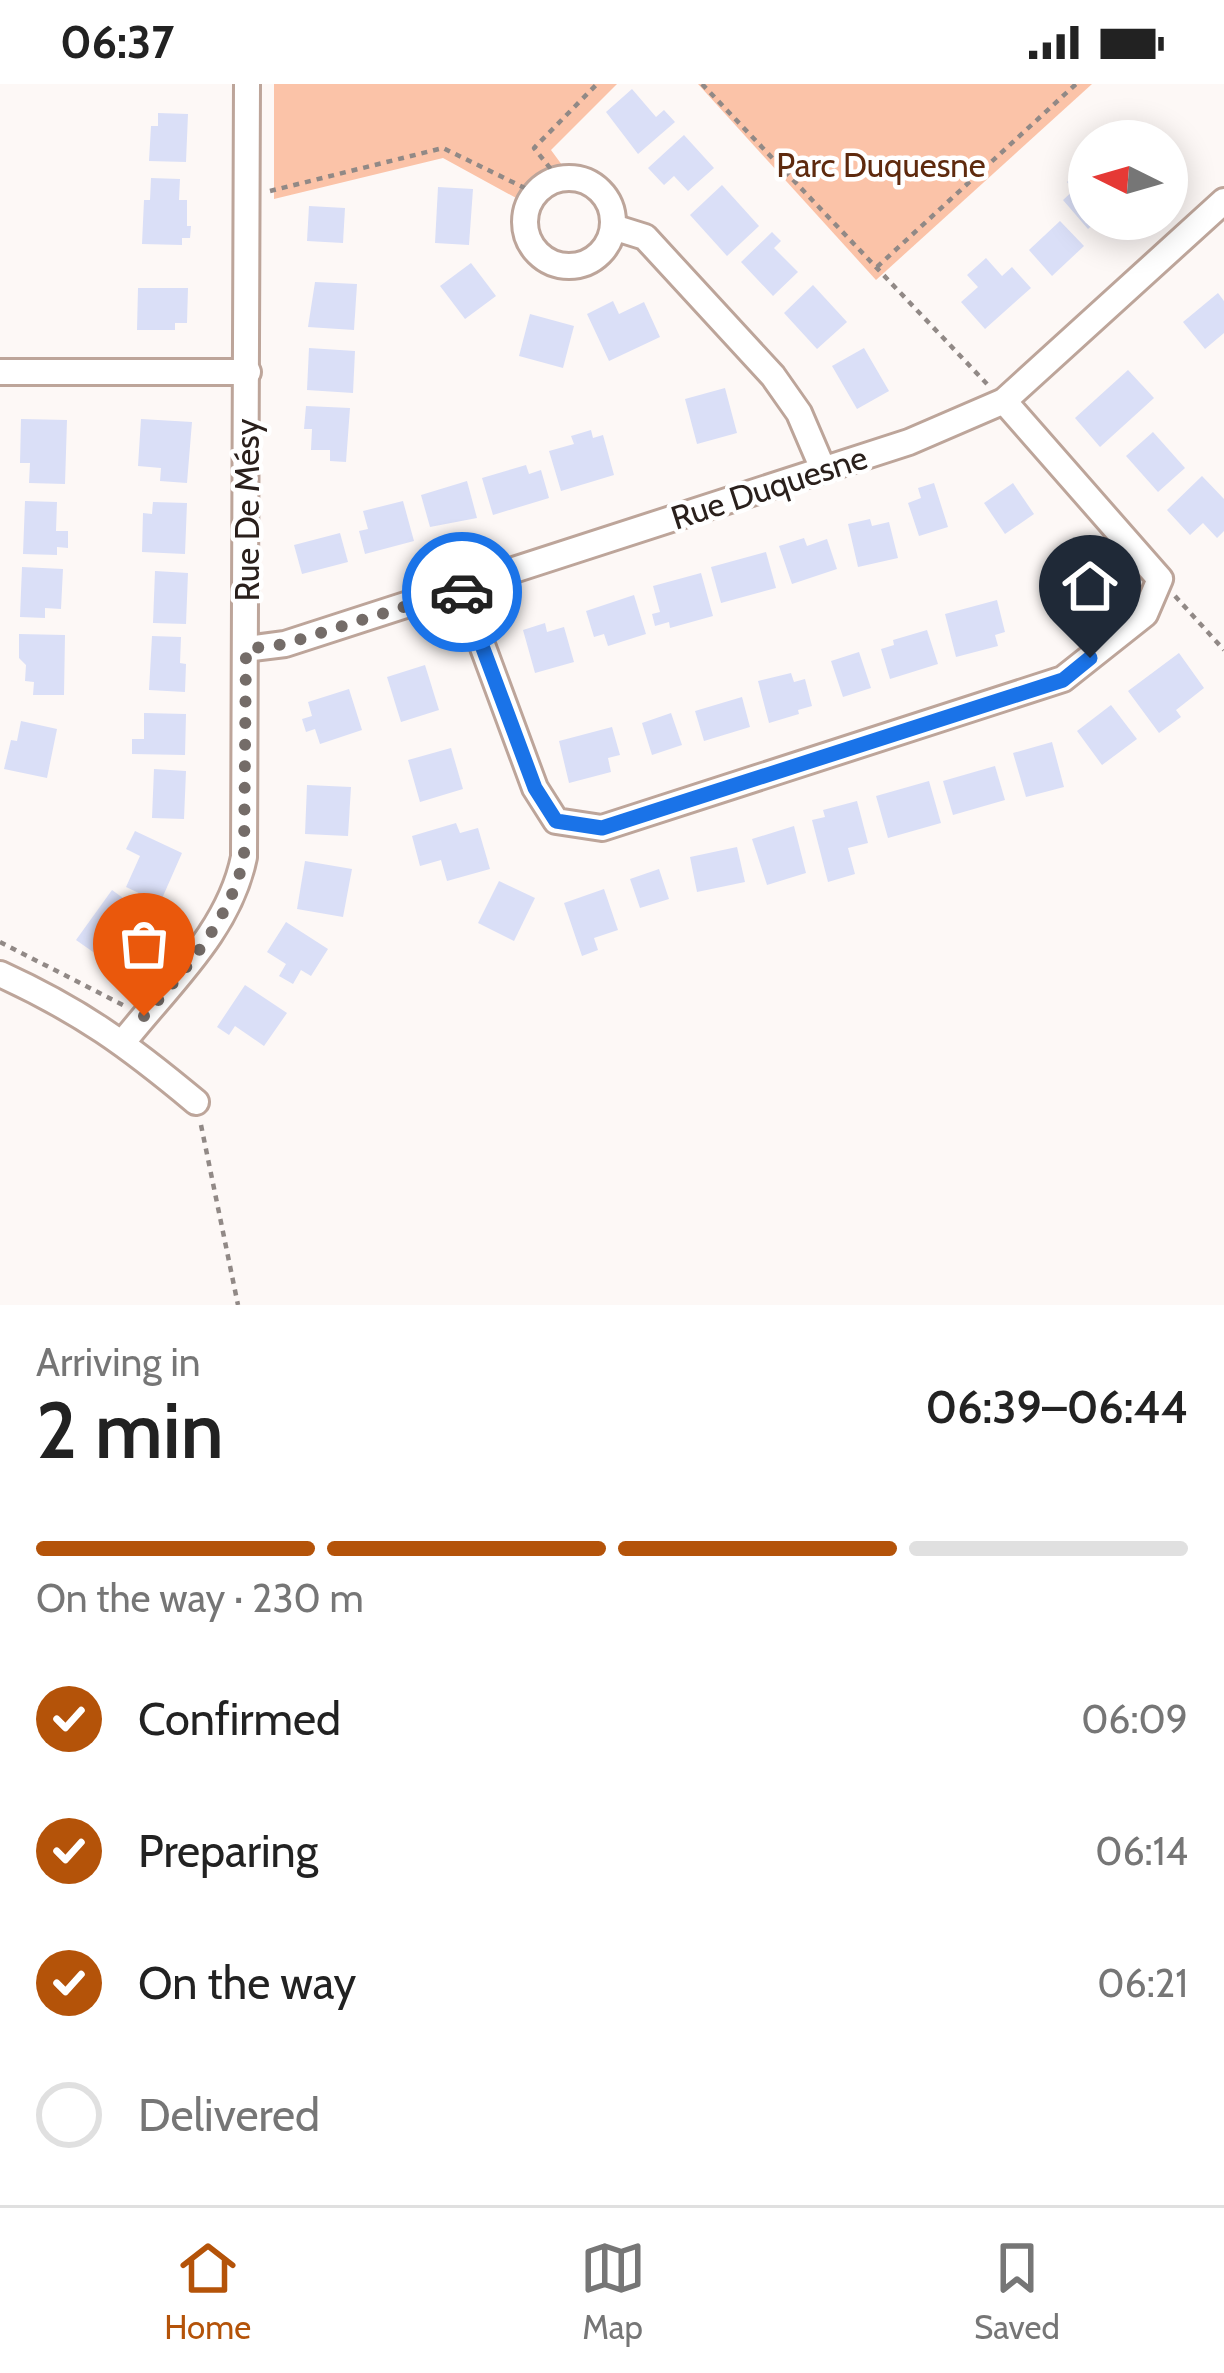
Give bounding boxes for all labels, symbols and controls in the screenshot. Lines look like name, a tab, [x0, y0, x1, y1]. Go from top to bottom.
text: 06:37	[60, 15, 174, 69]
north arrow	[1068, 120, 1188, 240]
map controls	[1068, 120, 1188, 240]
park label: Parc Duquesne	[776, 145, 986, 185]
street label: Rue De Mésy	[227, 418, 267, 601]
street label: Rue Duquesne	[666, 436, 872, 538]
courier	[402, 532, 522, 652]
pin	[1039, 535, 1141, 658]
icon: home	[1057, 553, 1123, 619]
icon: car	[429, 559, 495, 625]
pin	[93, 893, 195, 1016]
icon: bag	[111, 911, 177, 977]
text: Arriving in	[36, 1338, 200, 1386]
text: 06:39–06:44	[926, 1380, 1188, 1434]
text: 2 min	[36, 1383, 224, 1478]
text: On the way · 230 m	[36, 1574, 364, 1622]
icon: check	[36, 1686, 102, 1752]
text: Confirmed	[138, 1692, 341, 1746]
text: 06:09	[1081, 1695, 1188, 1743]
icon: check	[36, 1818, 102, 1884]
text: Preparing	[138, 1824, 318, 1878]
text: 06:14	[1095, 1827, 1188, 1875]
icon: check	[36, 1950, 102, 2016]
text: On the way	[138, 1956, 356, 2010]
text: 06:21	[1097, 1959, 1188, 2007]
text: Delivered	[138, 2088, 320, 2142]
tab: Home	[164, 2235, 251, 2347]
tab: Map	[580, 2235, 646, 2347]
tab: Saved	[974, 2235, 1060, 2347]

